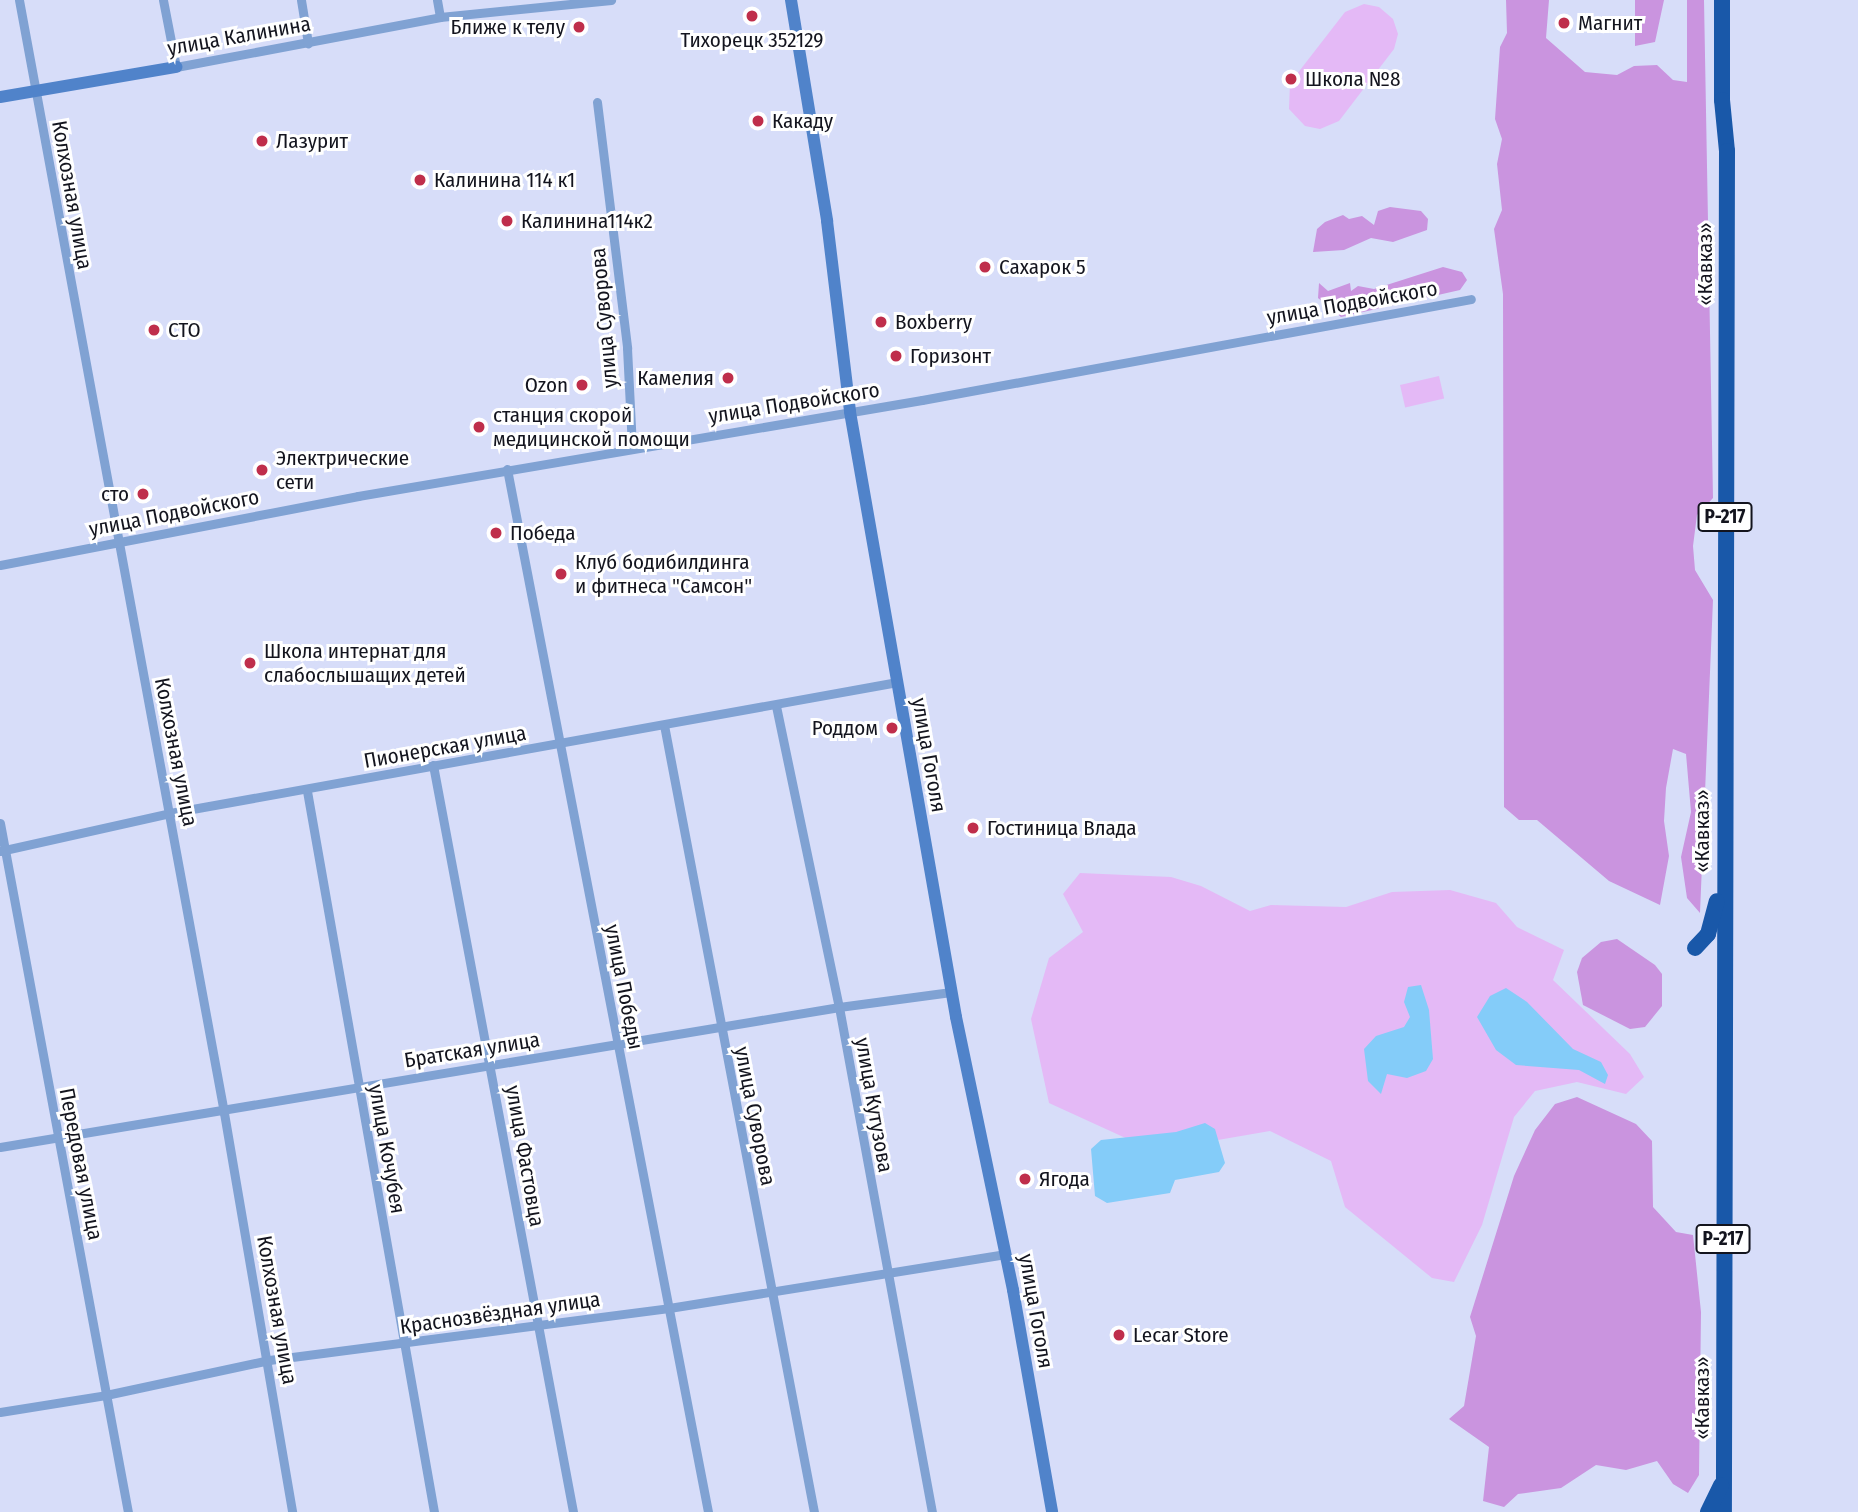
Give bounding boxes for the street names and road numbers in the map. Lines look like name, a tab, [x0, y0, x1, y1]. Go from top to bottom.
street label: улица Калинина	[165, 11, 313, 61]
street label: Колхозная улица	[46, 119, 98, 271]
street label: «Кавказ»	[1692, 222, 1718, 306]
street label: улица Суворова	[585, 247, 623, 389]
street label: улица Подвойского	[1265, 276, 1439, 330]
street label: улица Подвойского	[707, 377, 881, 429]
street label: улица Подвойского	[87, 484, 261, 542]
road number: Р-217	[1697, 502, 1753, 532]
street label: Колхозная улица	[149, 676, 203, 828]
street label: улица Гоголя	[907, 696, 951, 814]
street label: Пионерская улица	[362, 720, 528, 774]
street label: «Кавказ»	[1689, 789, 1715, 873]
street label: улица Победы	[600, 922, 648, 1052]
street label: Братская улица	[403, 1027, 541, 1073]
street label: улица Кутузова	[850, 1036, 898, 1174]
street label: улица Суворова	[729, 1044, 781, 1188]
street label: улица Кочубея	[363, 1082, 411, 1216]
street label: улица Фастовца	[500, 1083, 550, 1229]
street label: Передовая улица	[54, 1086, 108, 1242]
road number: Р-217	[1695, 1224, 1751, 1254]
street label: Колхозная улица	[251, 1234, 303, 1386]
street label: улица Гоголя	[1014, 1252, 1058, 1370]
street label: Краснозвёздная улица	[398, 1286, 602, 1340]
street label: «Кавказ»	[1689, 1356, 1715, 1440]

